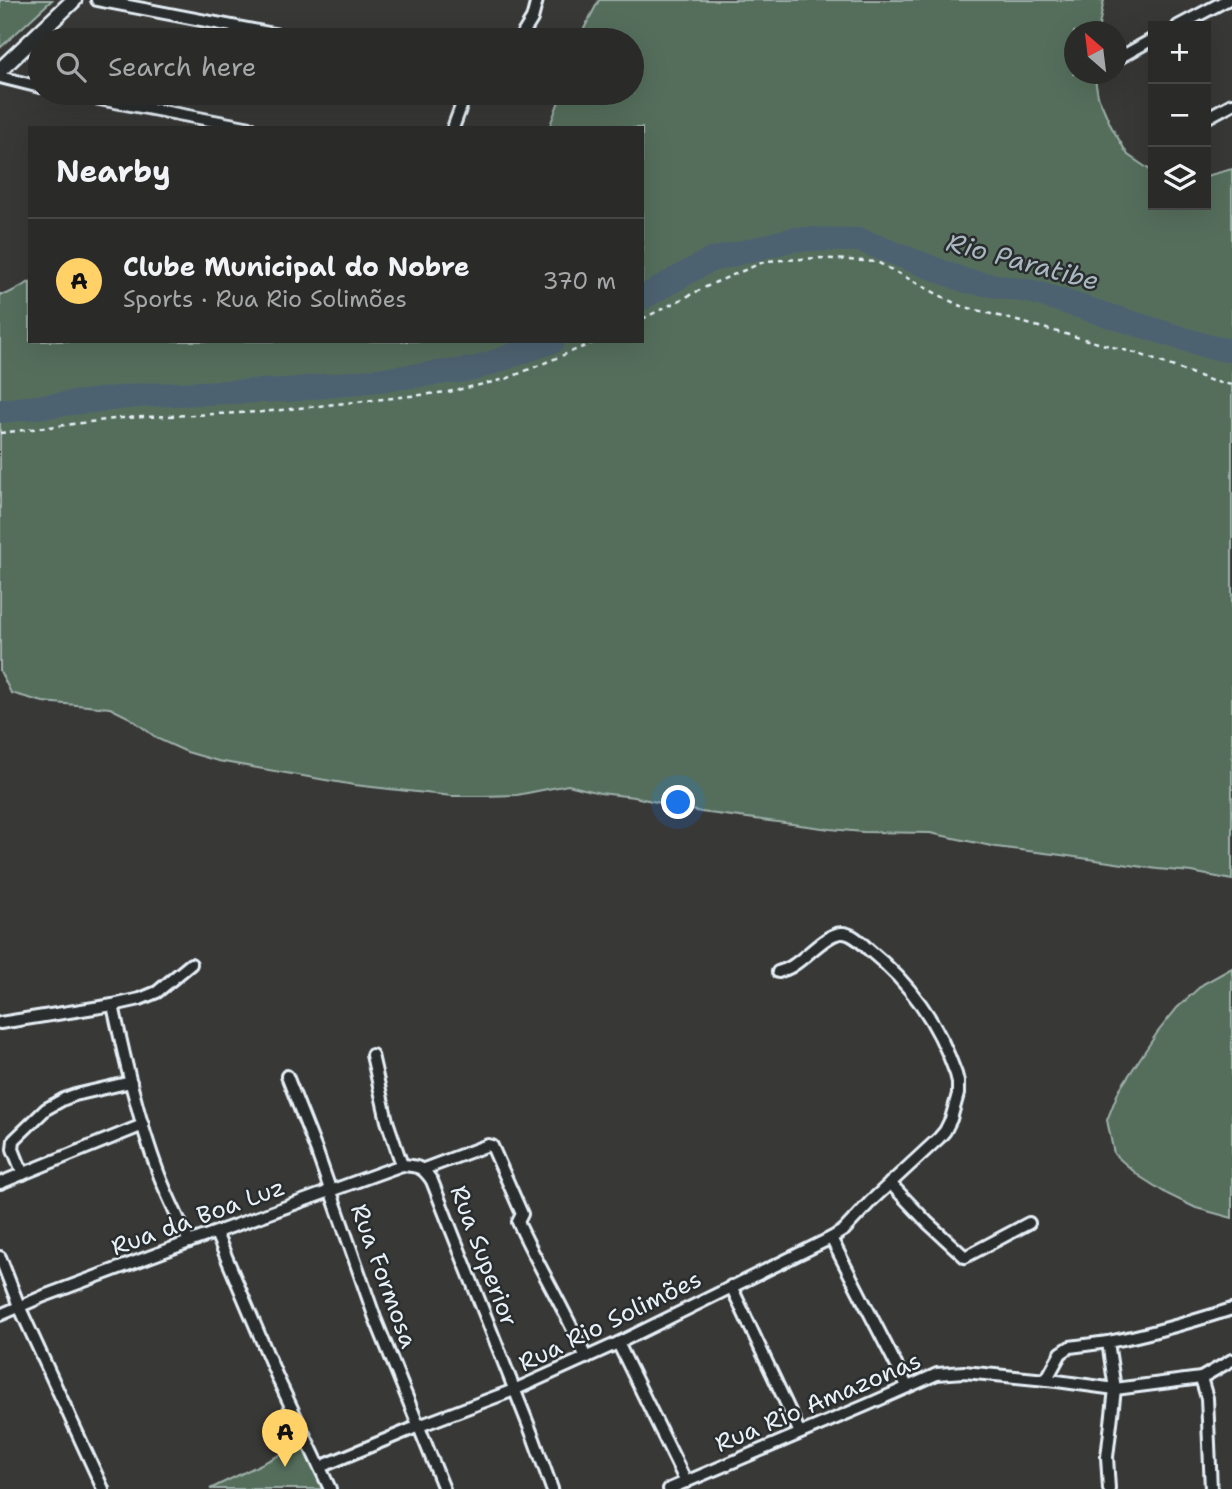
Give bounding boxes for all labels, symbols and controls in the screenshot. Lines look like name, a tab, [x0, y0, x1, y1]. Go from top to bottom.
north arrow	[1064, 21, 1127, 84]
map controls	[1148, 21, 1211, 210]
button: +	[1148, 21, 1211, 84]
search box	[28, 28, 644, 105]
icon: search	[52, 48, 90, 86]
text: Search here	[108, 49, 257, 84]
button: −	[1148, 84, 1211, 147]
button: layers	[1148, 147, 1211, 210]
text: Nearby	[56, 151, 171, 192]
water label: Rio Paratibe	[943, 224, 1103, 298]
text: Clube Municipal do Nobre	[123, 249, 470, 284]
text: A	[70, 266, 88, 296]
text: 370 m	[543, 266, 616, 296]
text: Sports · Rua Rio Solimões	[123, 284, 407, 314]
your location	[661, 785, 695, 819]
street label: Rua da Boa Luz	[107, 1171, 289, 1263]
street label: Rua Superior	[442, 1181, 526, 1331]
street label: Rua Formosa	[343, 1199, 425, 1353]
street label: Rua Rio Solimões	[513, 1263, 707, 1379]
street label: Rua Rio Amazonas	[710, 1344, 926, 1460]
pin: A	[262, 1409, 308, 1467]

